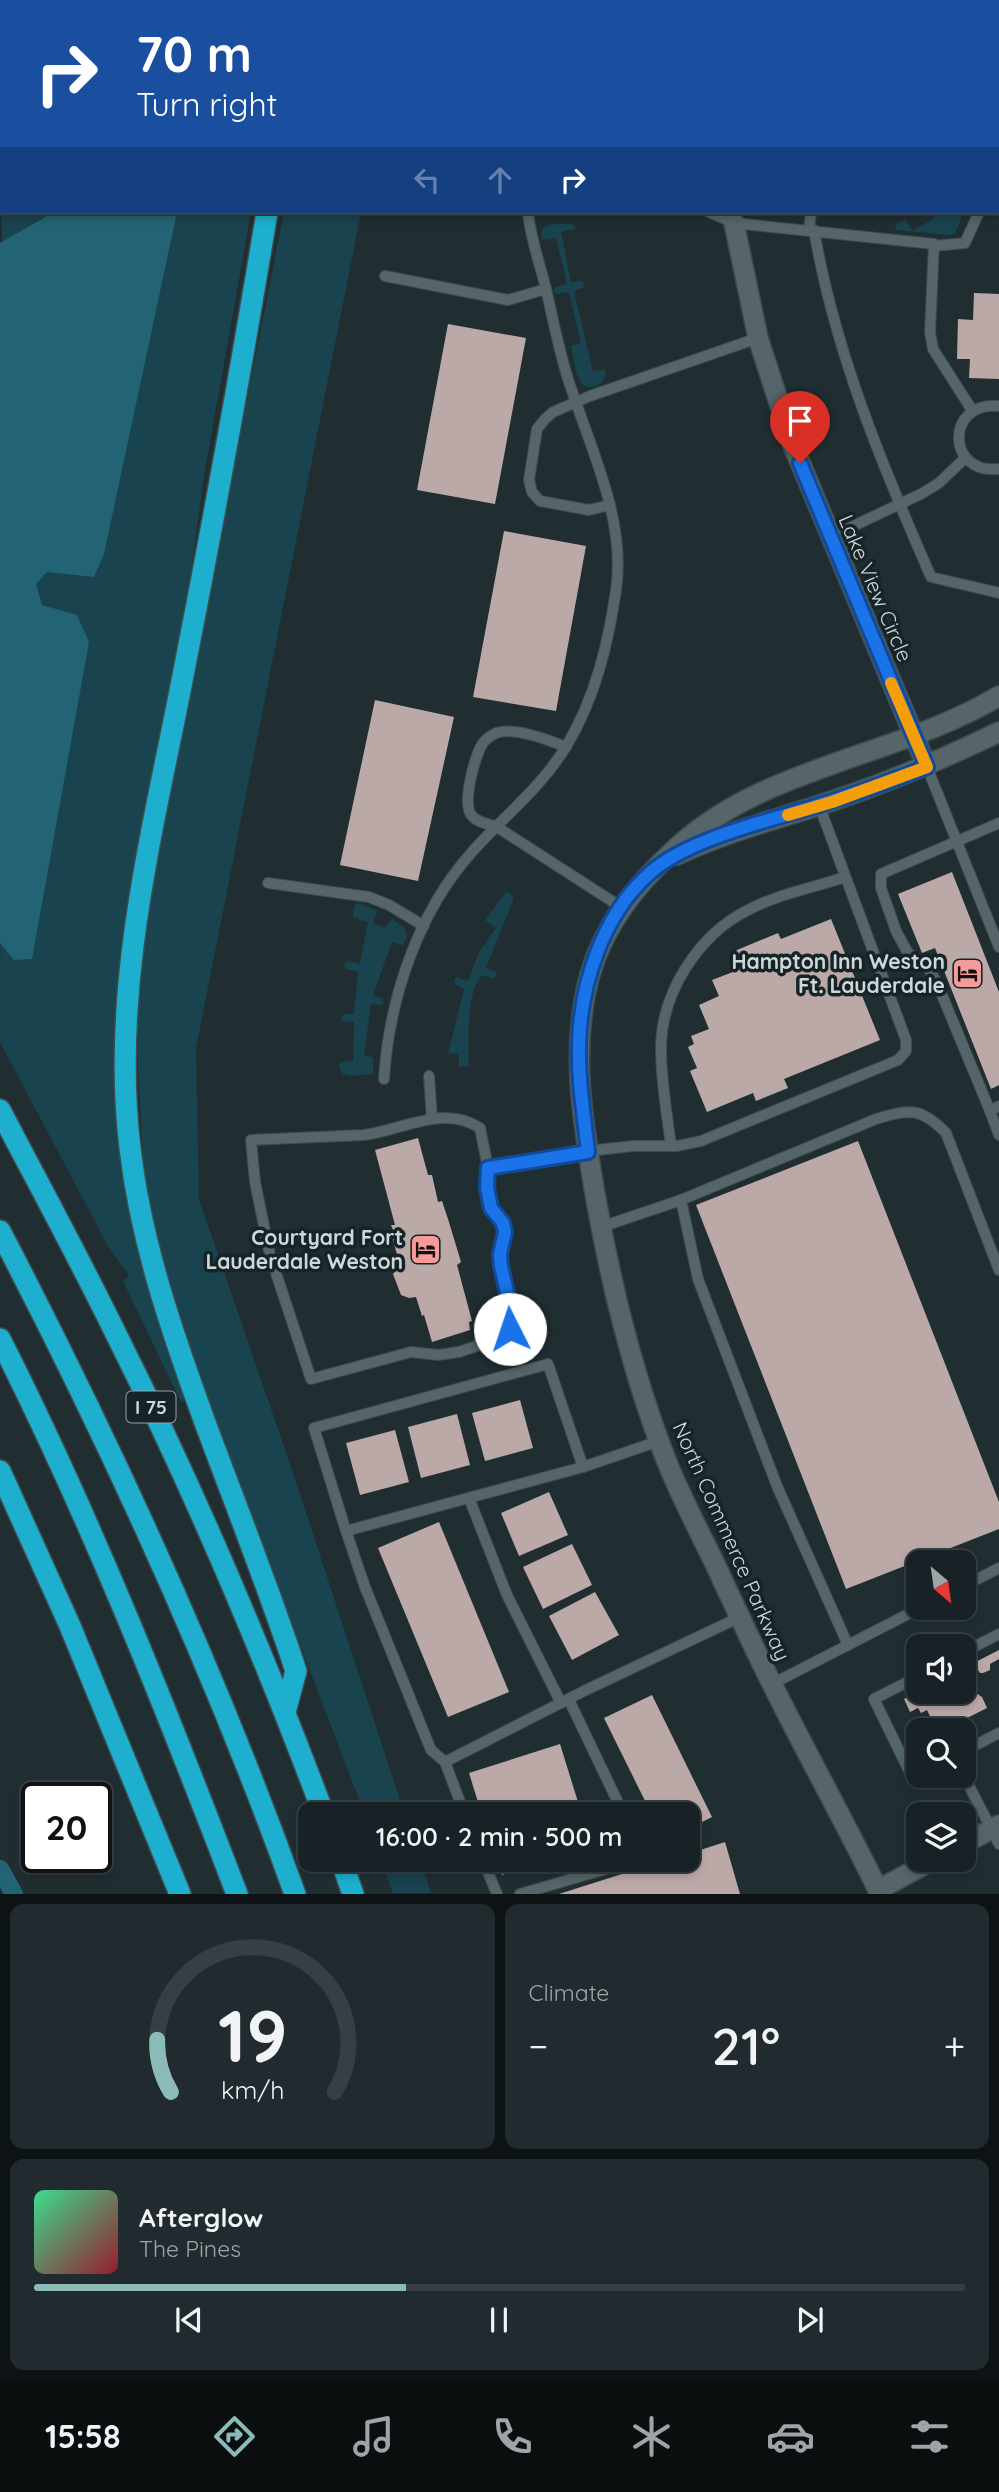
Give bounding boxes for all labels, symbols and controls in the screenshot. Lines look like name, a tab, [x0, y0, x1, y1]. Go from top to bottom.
text: 70 m	[136, 23, 252, 84]
icon: right	[21, 28, 112, 119]
text: Turn right	[136, 84, 277, 124]
icon: left	[408, 161, 446, 199]
icon: ahead	[481, 161, 519, 199]
icon: right	[554, 161, 592, 199]
pin	[770, 391, 830, 463]
icon: arrive	[781, 402, 819, 440]
street label: Lake View Circle	[833, 511, 919, 665]
place label: Hampton Inn Weston Ft. Lauderdale	[731, 948, 945, 998]
hotel icon: Hampton Inn Weston Ft. Lauderdale	[951, 956, 985, 990]
place label: Courtyard Fort Lauderdale Weston	[205, 1224, 403, 1274]
hotel icon: Courtyard Fort Lauderdale Weston	[409, 1232, 443, 1266]
position arrow	[473, 1292, 547, 1366]
road number: I 75	[127, 1392, 176, 1422]
street label: North Commerce Parkway	[668, 1418, 796, 1664]
north arrow	[906, 1550, 976, 1620]
map controls	[906, 1550, 976, 1872]
button: sound	[906, 1634, 976, 1704]
button: search	[906, 1718, 976, 1788]
speed limit sign: 20	[21, 1782, 112, 1873]
button: layers	[906, 1802, 976, 1872]
text: 16:00 · 2 min · 500 m	[376, 1820, 622, 1853]
text: Climate	[529, 1978, 609, 2007]
text: 19	[217, 1990, 287, 2081]
text: 21°	[712, 2013, 780, 2078]
text: −	[529, 2022, 548, 2070]
text: +	[944, 2022, 965, 2070]
text: km/h	[221, 2074, 284, 2105]
text: Afterglow	[139, 2201, 263, 2234]
text: The Pines	[139, 2234, 241, 2263]
icon: previous	[170, 2301, 208, 2339]
icon: pause	[480, 2301, 518, 2339]
icon: next	[791, 2301, 829, 2339]
icon: directions	[210, 2412, 259, 2461]
icon: music	[349, 2412, 398, 2461]
icon: phone	[488, 2412, 537, 2461]
icon: climate	[627, 2412, 676, 2461]
icon: car	[766, 2412, 815, 2461]
icon: filters	[905, 2412, 954, 2461]
text: 15:58	[45, 2416, 121, 2456]

